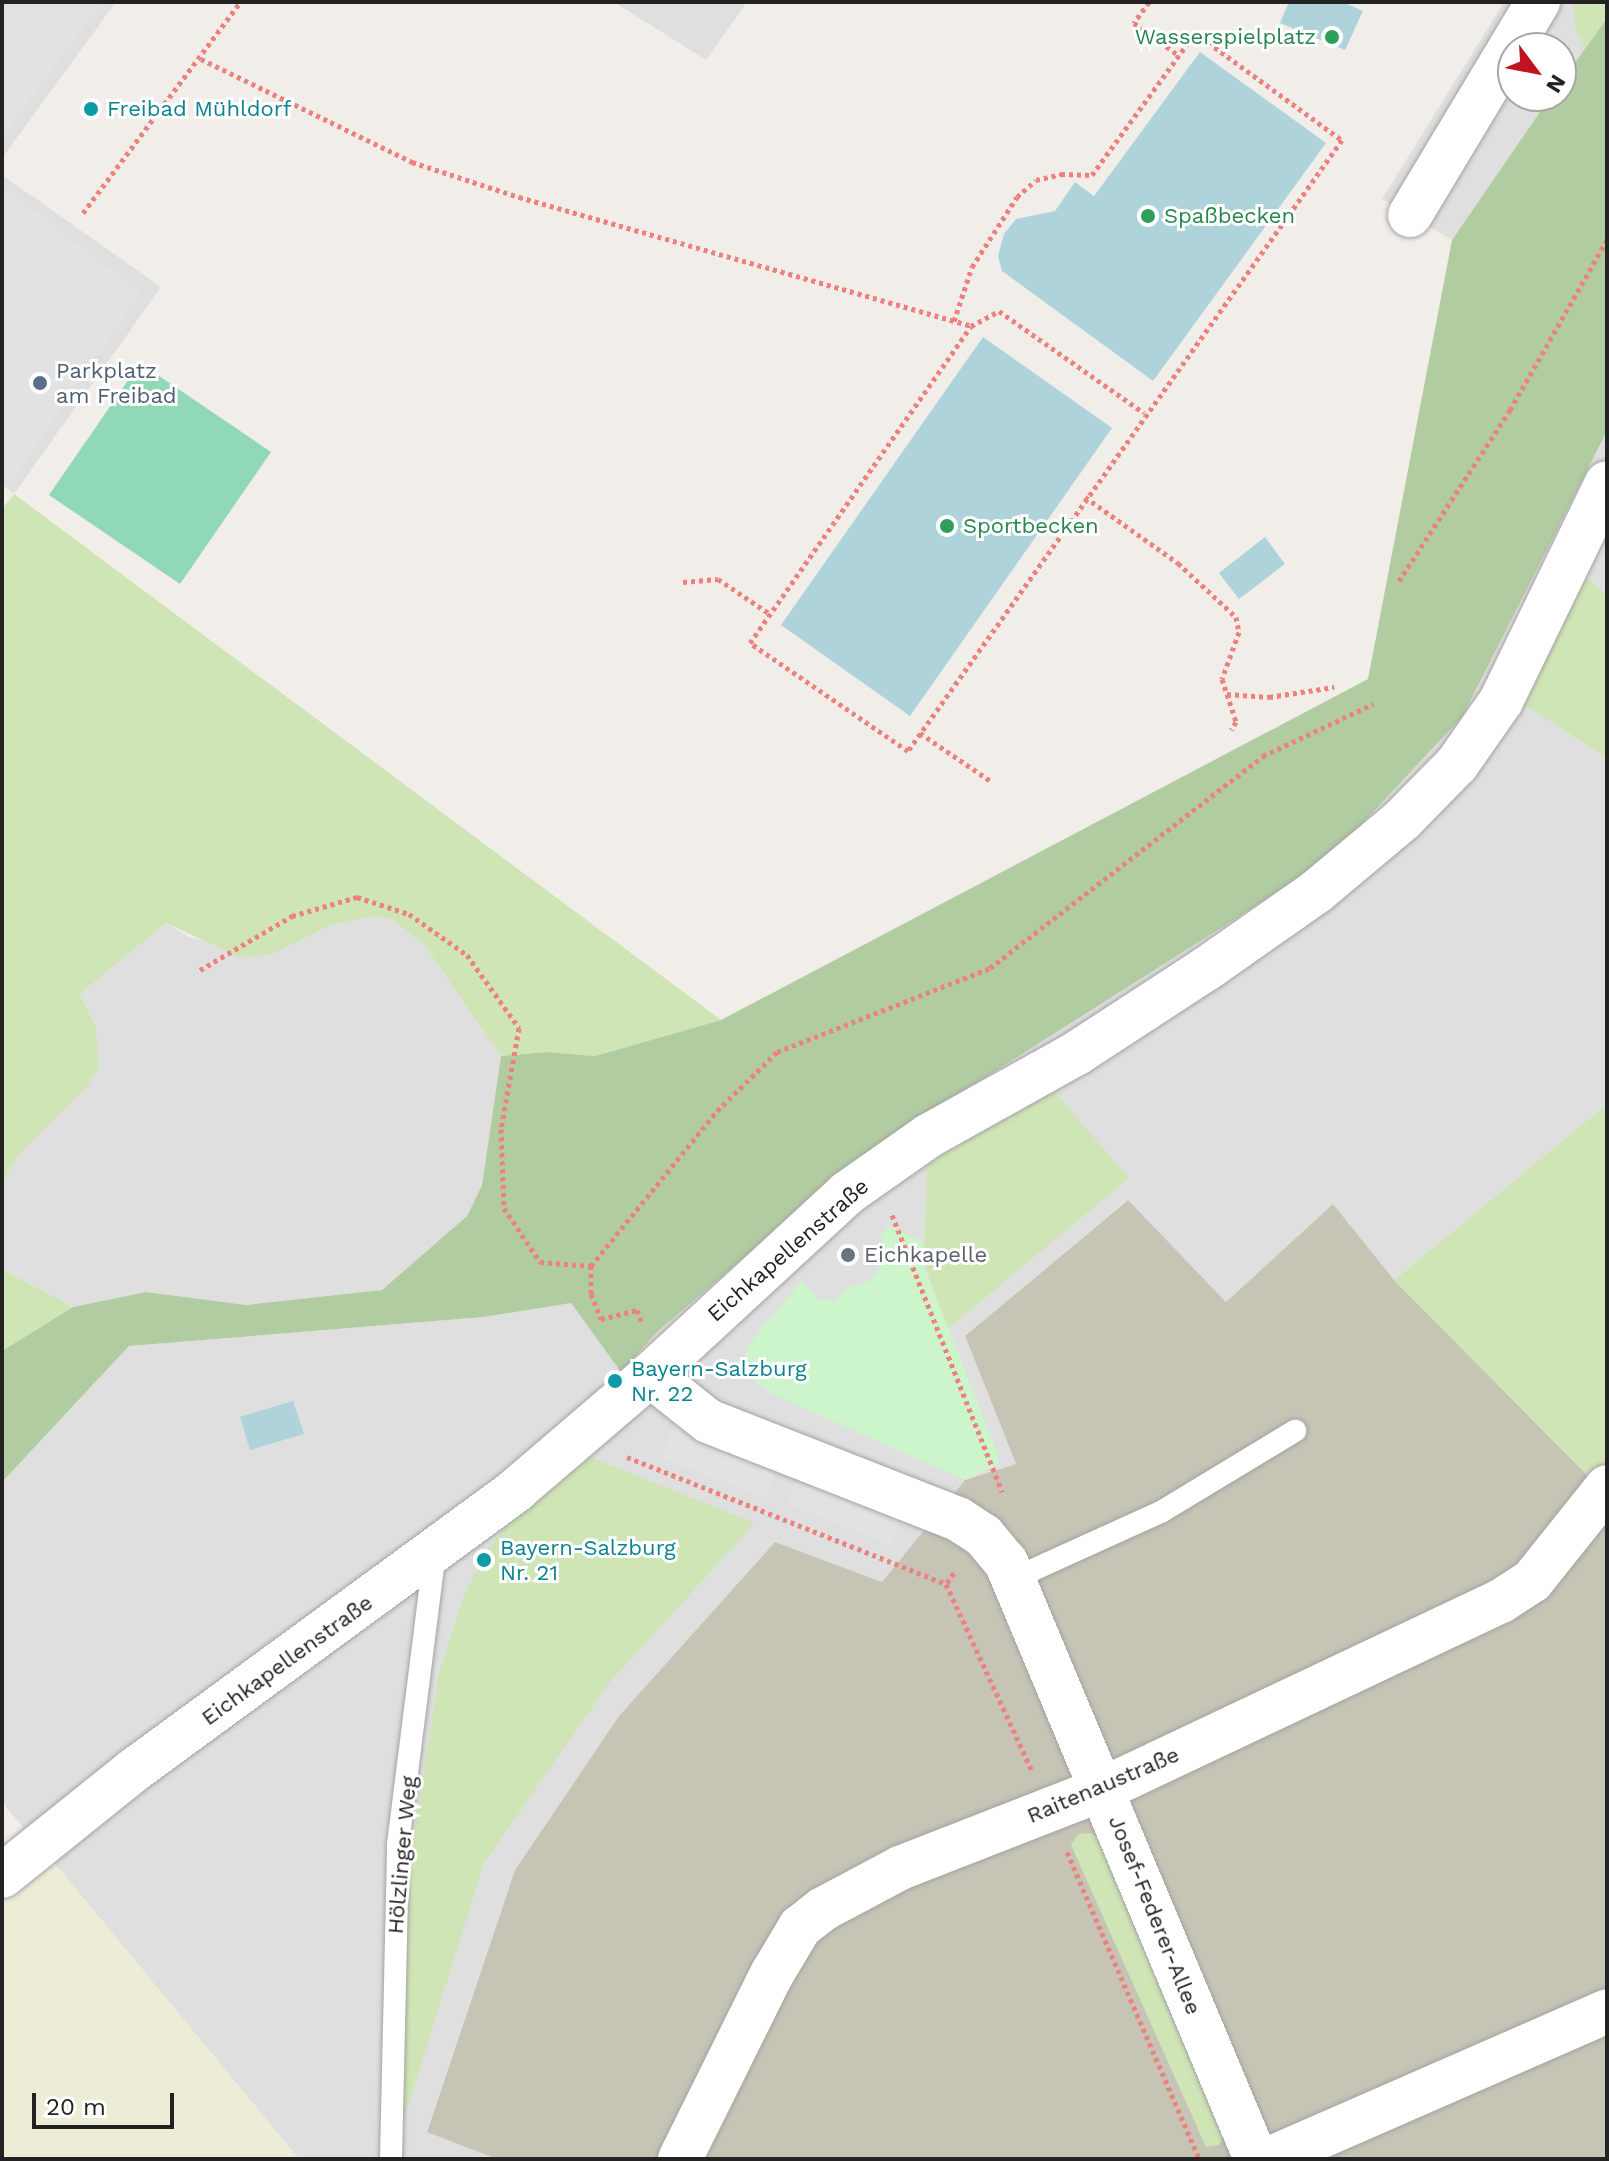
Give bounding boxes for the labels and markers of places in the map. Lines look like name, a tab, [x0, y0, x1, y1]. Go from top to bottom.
place label: Wasserspielplatz	[1135, 24, 1316, 50]
marker: Wasserspielplatz	[1323, 28, 1341, 46]
place label: Freibad Mühldorf	[107, 96, 291, 122]
marker: Freibad Mühldorf	[82, 100, 100, 118]
place label: Spaßbecken	[1164, 203, 1295, 229]
marker: Spaßbecken	[1139, 207, 1157, 225]
place label: Parkplatz am Freibad	[56, 357, 177, 408]
marker: Parkplatz am Freibad	[31, 374, 49, 392]
place label: Sportbecken	[963, 513, 1099, 539]
marker: Sportbecken	[938, 517, 956, 535]
place label: Eichkapelle	[864, 1242, 987, 1268]
marker: Eichkapelle	[839, 1246, 857, 1264]
place label: Bayern-Salzburg Nr. 22	[631, 1355, 807, 1406]
marker: Bayern-Salzburg Nr. 22	[606, 1372, 624, 1390]
place label: Bayern-Salzburg Nr. 21	[500, 1534, 676, 1586]
marker: Bayern-Salzburg Nr. 21	[475, 1551, 493, 1569]

